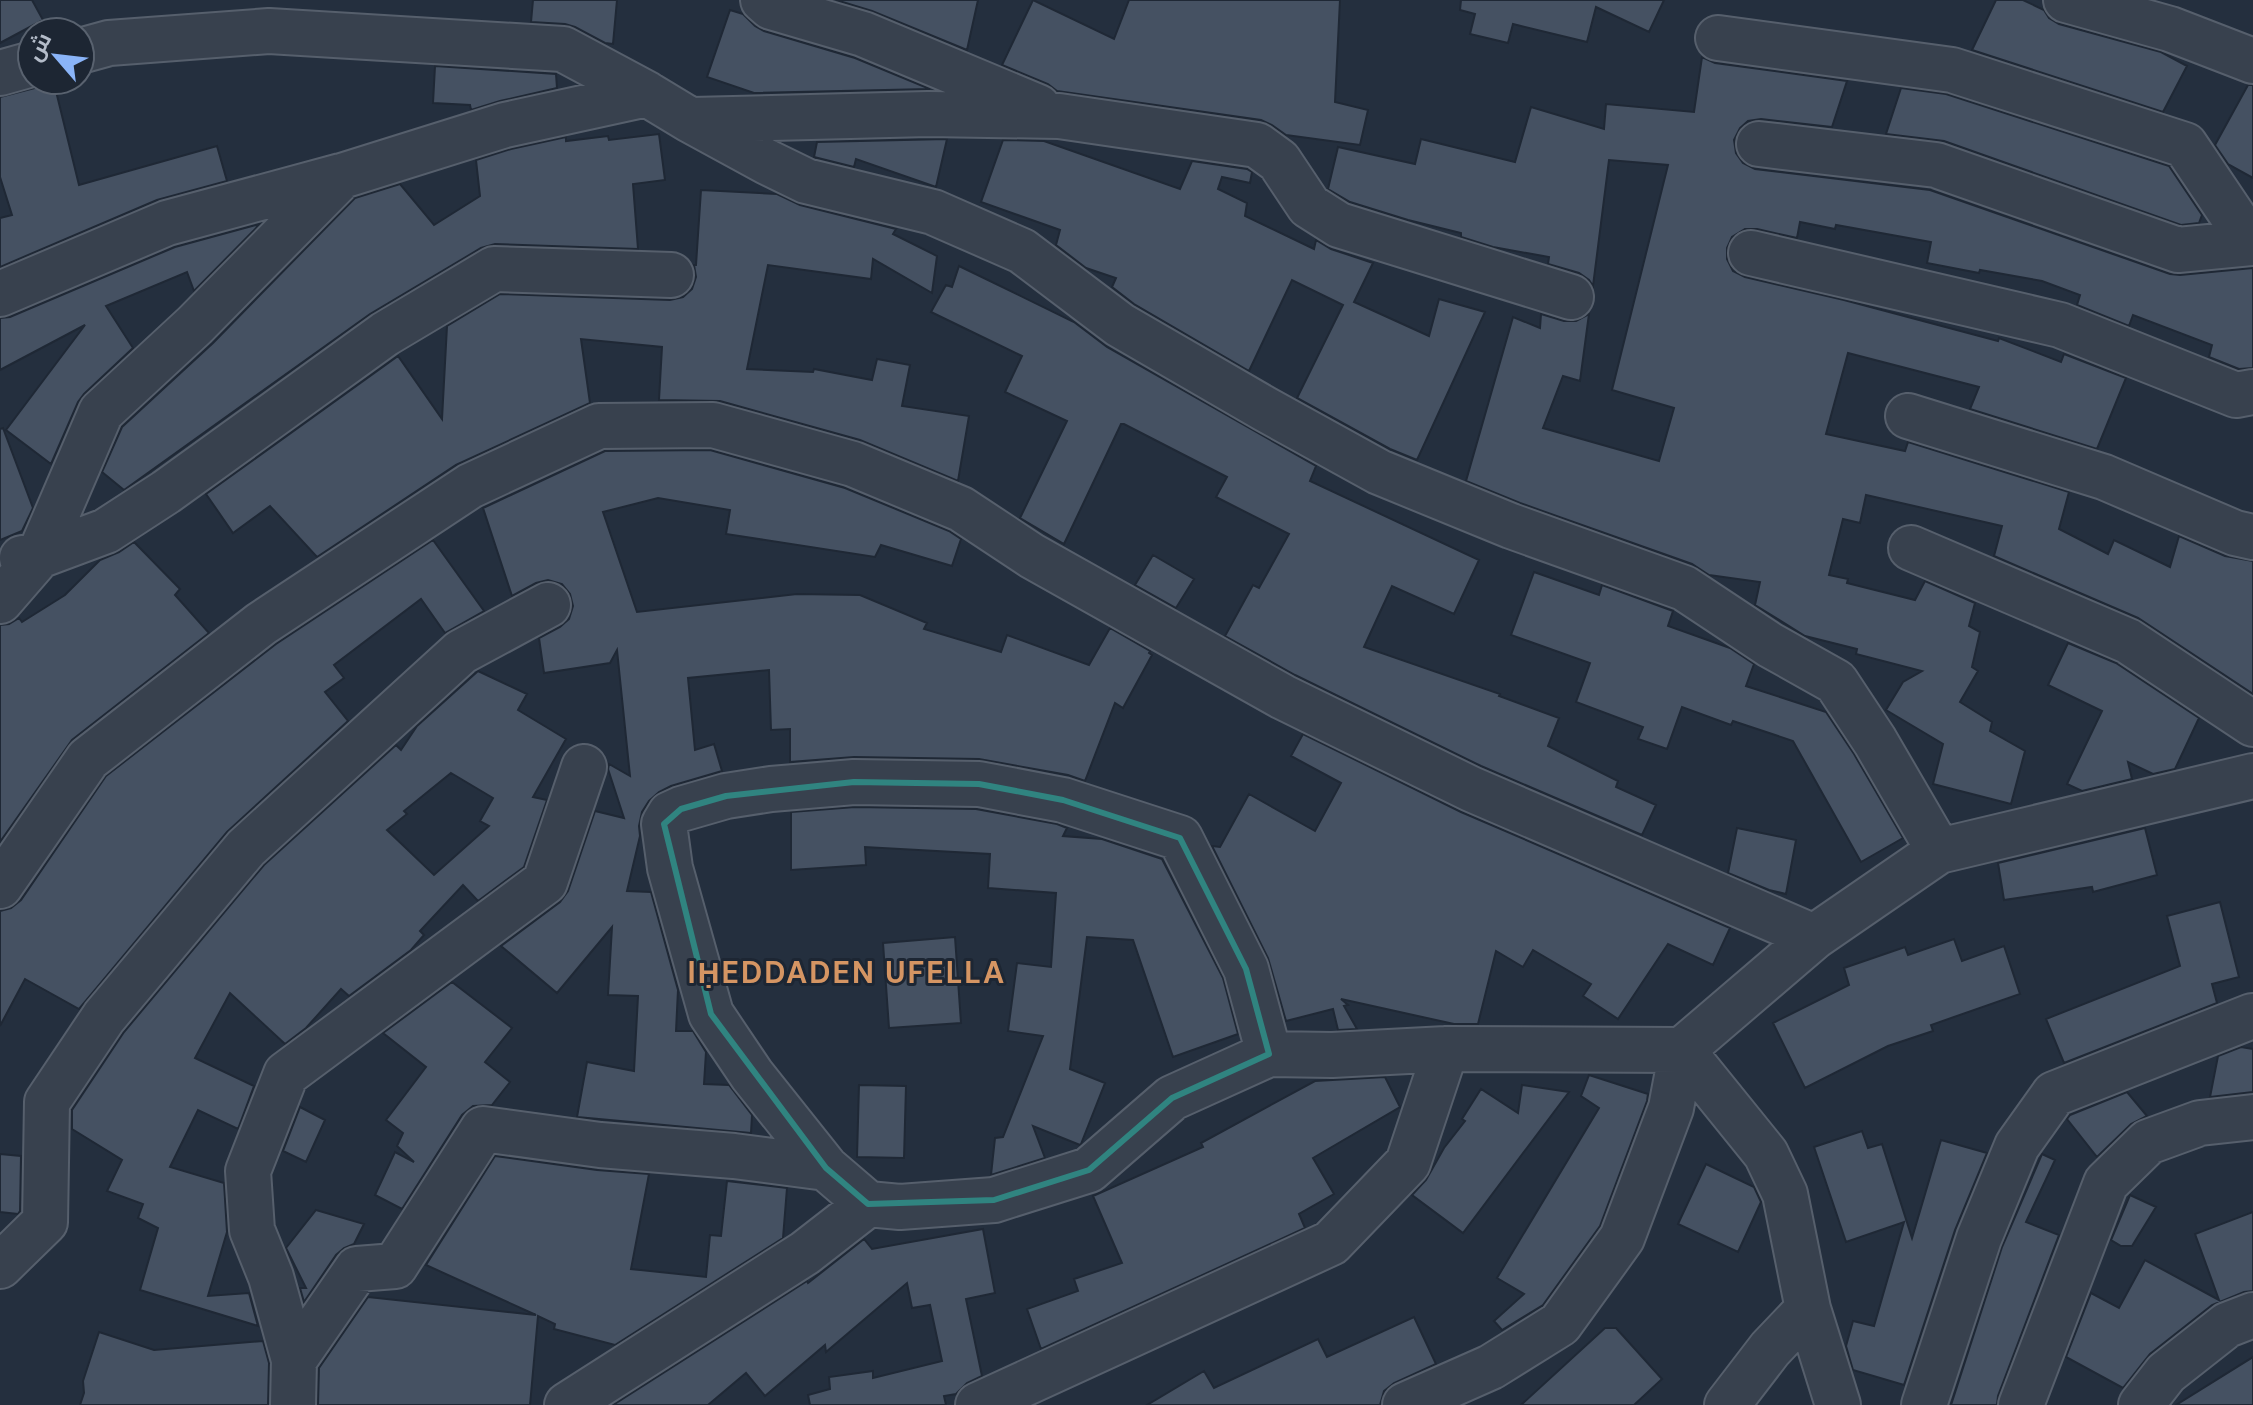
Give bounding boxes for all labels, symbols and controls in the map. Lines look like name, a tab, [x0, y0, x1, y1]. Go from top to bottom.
north arrow	[16, 16, 96, 96]
text: ش	[19, 28, 58, 66]
district label: IḤEDDADEN UFELLA	[688, 953, 1006, 992]

